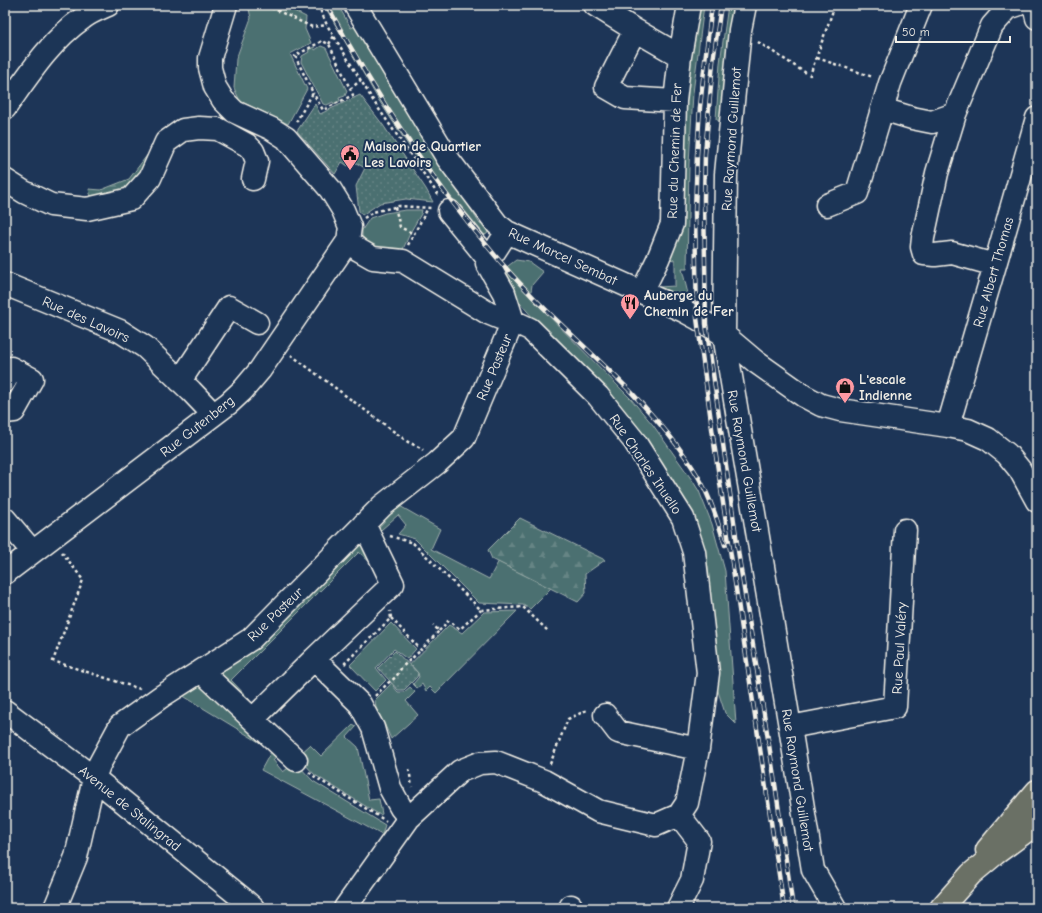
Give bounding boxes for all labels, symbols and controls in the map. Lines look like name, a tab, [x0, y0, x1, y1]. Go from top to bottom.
scale bar	[896, 18, 1010, 44]
text: 50 m	[902, 25, 930, 39]
street label: Rue Raymond Guillemot	[718, 66, 745, 211]
street label: Rue du Chemin de Fer	[664, 82, 685, 219]
place label: Maison de Quartier Les Lavoirs	[364, 138, 481, 171]
public building icon: Maison de Quartier Les Lavoirs	[339, 143, 361, 171]
street label: Rue Albert Thomas	[970, 215, 1017, 329]
street label: Rue Marcel Sembat	[506, 224, 621, 289]
place label: Auberge du Chemin de Fer	[644, 287, 734, 320]
restaurant icon: Auberge du Chemin de Fer	[619, 292, 641, 320]
street label: Rue des Lavoirs	[40, 293, 132, 346]
street label: Rue Pasteur	[473, 331, 516, 403]
place label: L'escale Indienne	[859, 371, 912, 404]
shop icon: L'escale Indienne	[834, 376, 856, 404]
street label: Rue Raymond Guillemot	[724, 389, 766, 534]
street label: Rue Gutenberg	[157, 392, 238, 461]
street label: Rue Charles Ihuello	[606, 411, 685, 518]
street label: Rue Pasteur	[244, 583, 307, 645]
street label: Rue Paul Valéry	[889, 601, 910, 695]
street label: Rue Raymond Guillemot	[778, 708, 817, 854]
street label: Avenue de Stalingrad	[75, 762, 184, 855]

